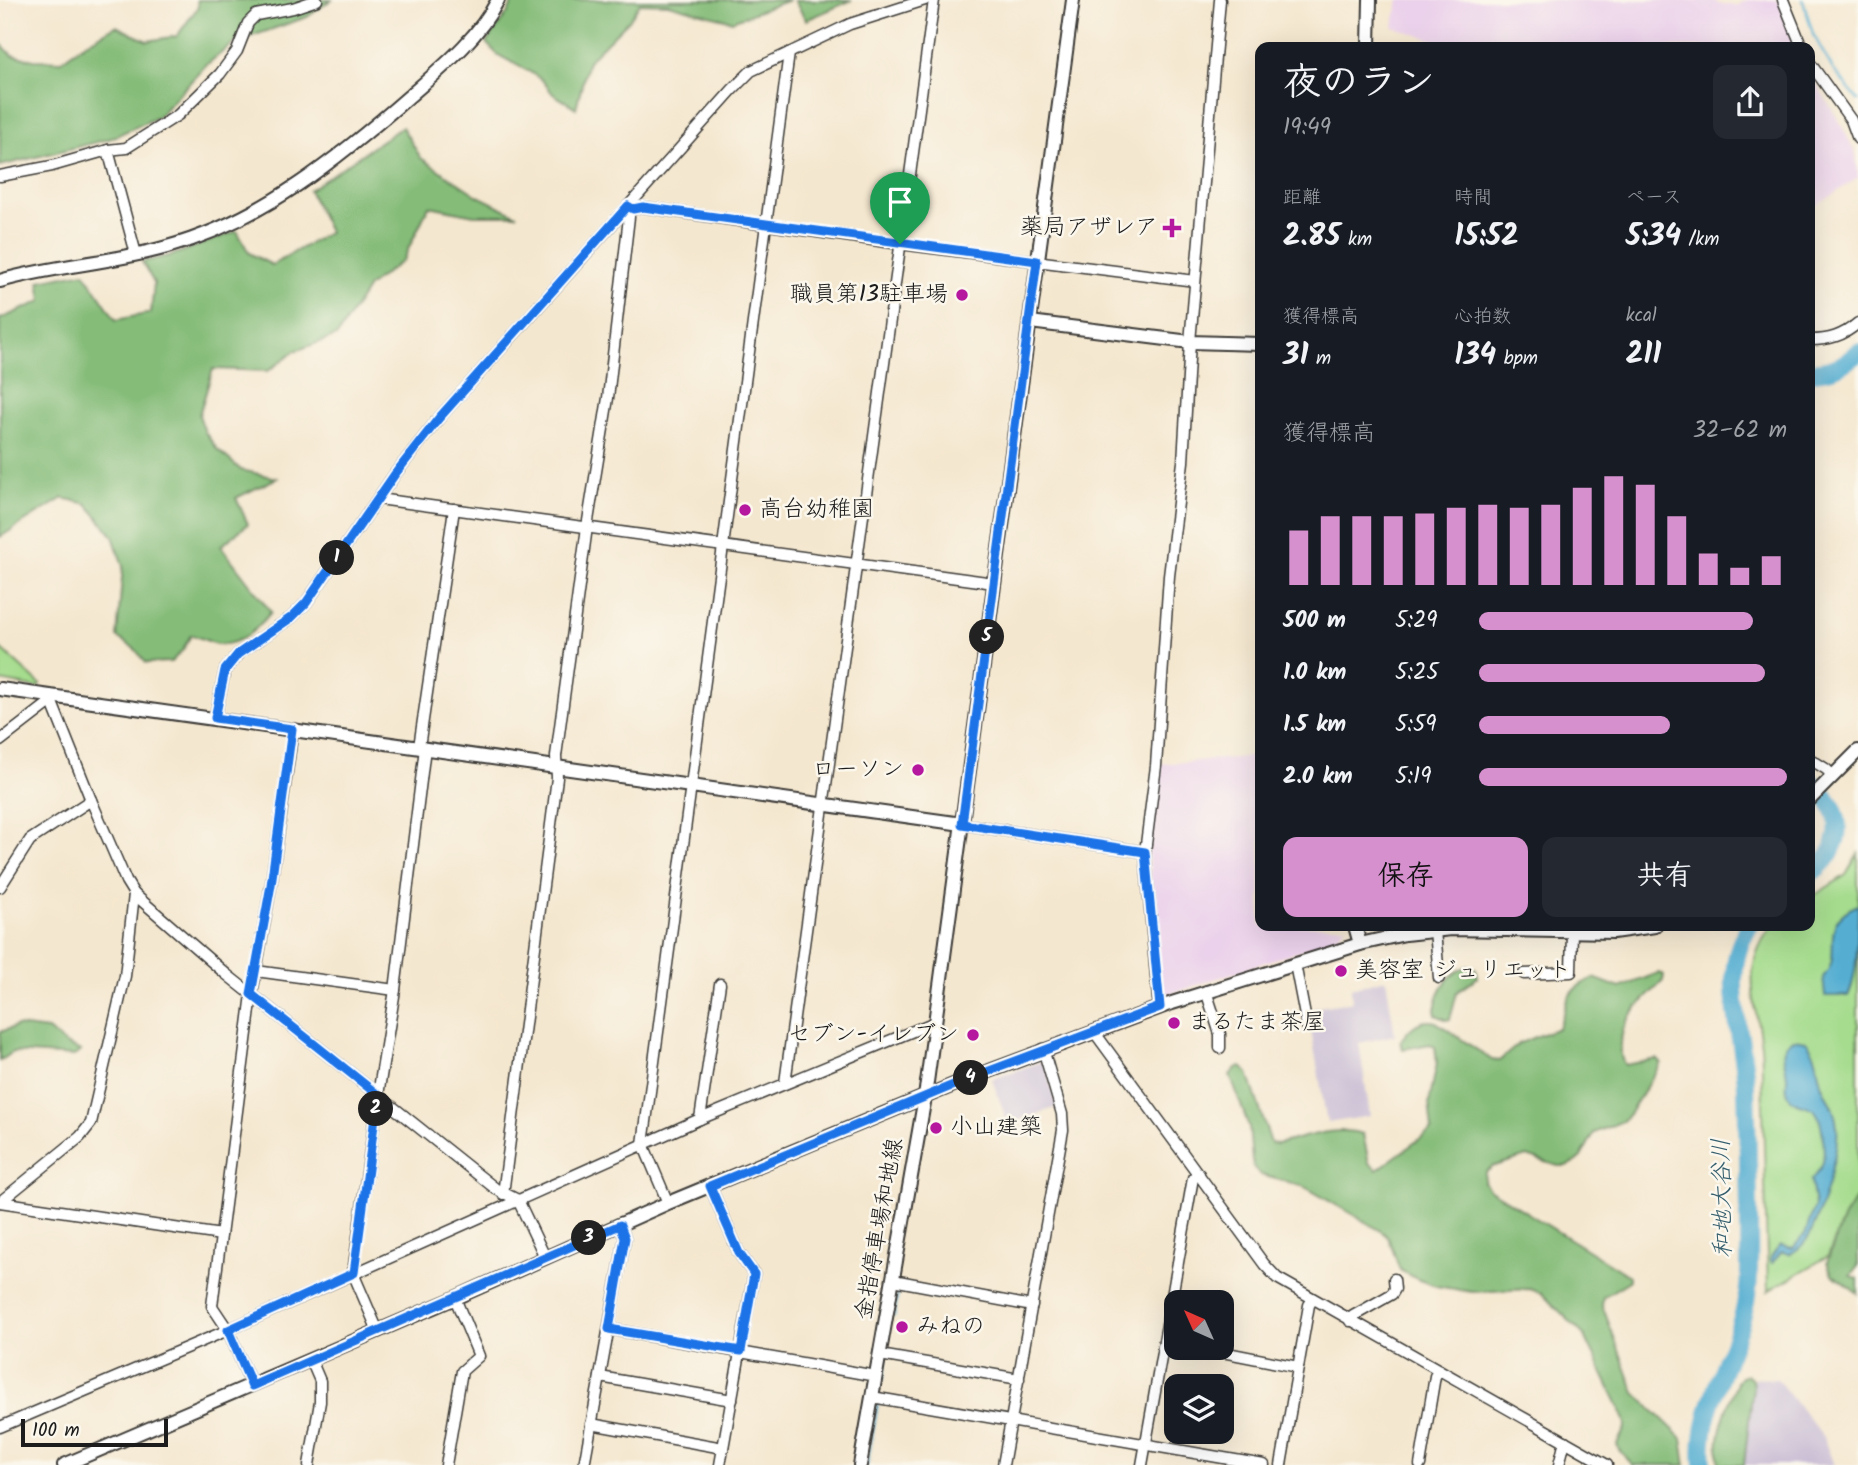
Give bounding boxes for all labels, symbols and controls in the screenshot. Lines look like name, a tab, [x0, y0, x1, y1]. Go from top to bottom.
text: 夜のラン	[1283, 54, 1435, 114]
button: share	[1713, 65, 1787, 139]
text: 19:49	[1283, 110, 1331, 146]
pin	[870, 172, 930, 244]
icon: arrive	[881, 183, 919, 221]
text: 距離	[1283, 183, 1321, 213]
text: 時間	[1454, 183, 1492, 213]
text: ペース	[1626, 183, 1682, 213]
place label: 薬局アザレア	[1020, 210, 1158, 246]
text: 2.85	[1283, 213, 1340, 261]
text: 15:52	[1454, 213, 1519, 261]
text: 5:34	[1626, 213, 1681, 261]
marker: 薬局アザレア	[1164, 220, 1180, 236]
text: km	[1340, 225, 1372, 255]
text: /km	[1681, 225, 1719, 255]
place label: 職員第13駐車場	[790, 277, 948, 313]
marker: 職員第13駐車場	[954, 287, 970, 303]
text: kcal	[1626, 301, 1657, 331]
text: 獲得標高	[1283, 302, 1359, 332]
text: 心拍数	[1454, 302, 1511, 332]
text: 211	[1626, 331, 1661, 379]
text: 31	[1283, 332, 1308, 380]
text: 134	[1454, 332, 1496, 380]
text: m	[1308, 344, 1331, 374]
text: bpm	[1496, 344, 1538, 374]
text: 32–62 m	[1693, 413, 1787, 449]
text: 獲得標高	[1283, 416, 1375, 452]
place label: 高台幼稚園	[759, 492, 874, 528]
marker: 高台幼稚園	[737, 502, 753, 518]
pin: 1	[320, 540, 354, 576]
text: 1	[334, 542, 339, 572]
text: 500 m	[1283, 603, 1346, 639]
text: 5:29	[1395, 603, 1438, 639]
pin: 5	[970, 620, 1004, 654]
text: 5	[982, 621, 991, 651]
text: 1.0 km	[1283, 655, 1346, 691]
text: 5:25	[1395, 655, 1439, 691]
text: 1.5 km	[1283, 707, 1346, 743]
text: 5:59	[1395, 707, 1437, 743]
place label: ローソン	[812, 752, 904, 788]
text: 2.0 km	[1283, 759, 1353, 795]
text: 5:19	[1395, 759, 1431, 795]
marker: ローソン	[910, 762, 926, 778]
button: 保存	[1283, 837, 1528, 917]
button: 共有	[1542, 837, 1787, 917]
place label: 美容室 ジュリエット	[1355, 953, 1571, 989]
marker: 美容室 ジュリエット	[1333, 963, 1349, 979]
place label: まるたま茶屋	[1188, 1005, 1326, 1041]
marker: まるたま茶屋	[1166, 1015, 1182, 1031]
place label: セブン-イレブン	[787, 1017, 959, 1053]
marker: セブン-イレブン	[965, 1027, 981, 1043]
pin: 4	[954, 1060, 988, 1096]
text: 4	[965, 1062, 976, 1092]
pin: 2	[358, 1092, 394, 1126]
text: 2	[370, 1093, 381, 1123]
place label: 小山建築	[950, 1110, 1042, 1146]
marker: 小山建築	[928, 1120, 944, 1136]
street label: 金指停車場和地線	[846, 1135, 914, 1323]
water label: 和地大谷川	[1702, 1138, 1744, 1258]
pin: 3	[572, 1220, 606, 1256]
text: 3	[583, 1222, 594, 1252]
north arrow	[1164, 1290, 1234, 1360]
map controls	[1164, 1290, 1234, 1444]
place label: みねの	[916, 1309, 985, 1345]
marker: みねの	[894, 1319, 910, 1335]
button: layers	[1164, 1374, 1234, 1444]
scale bar	[21, 1416, 168, 1448]
text: 100 m	[32, 1416, 80, 1446]

